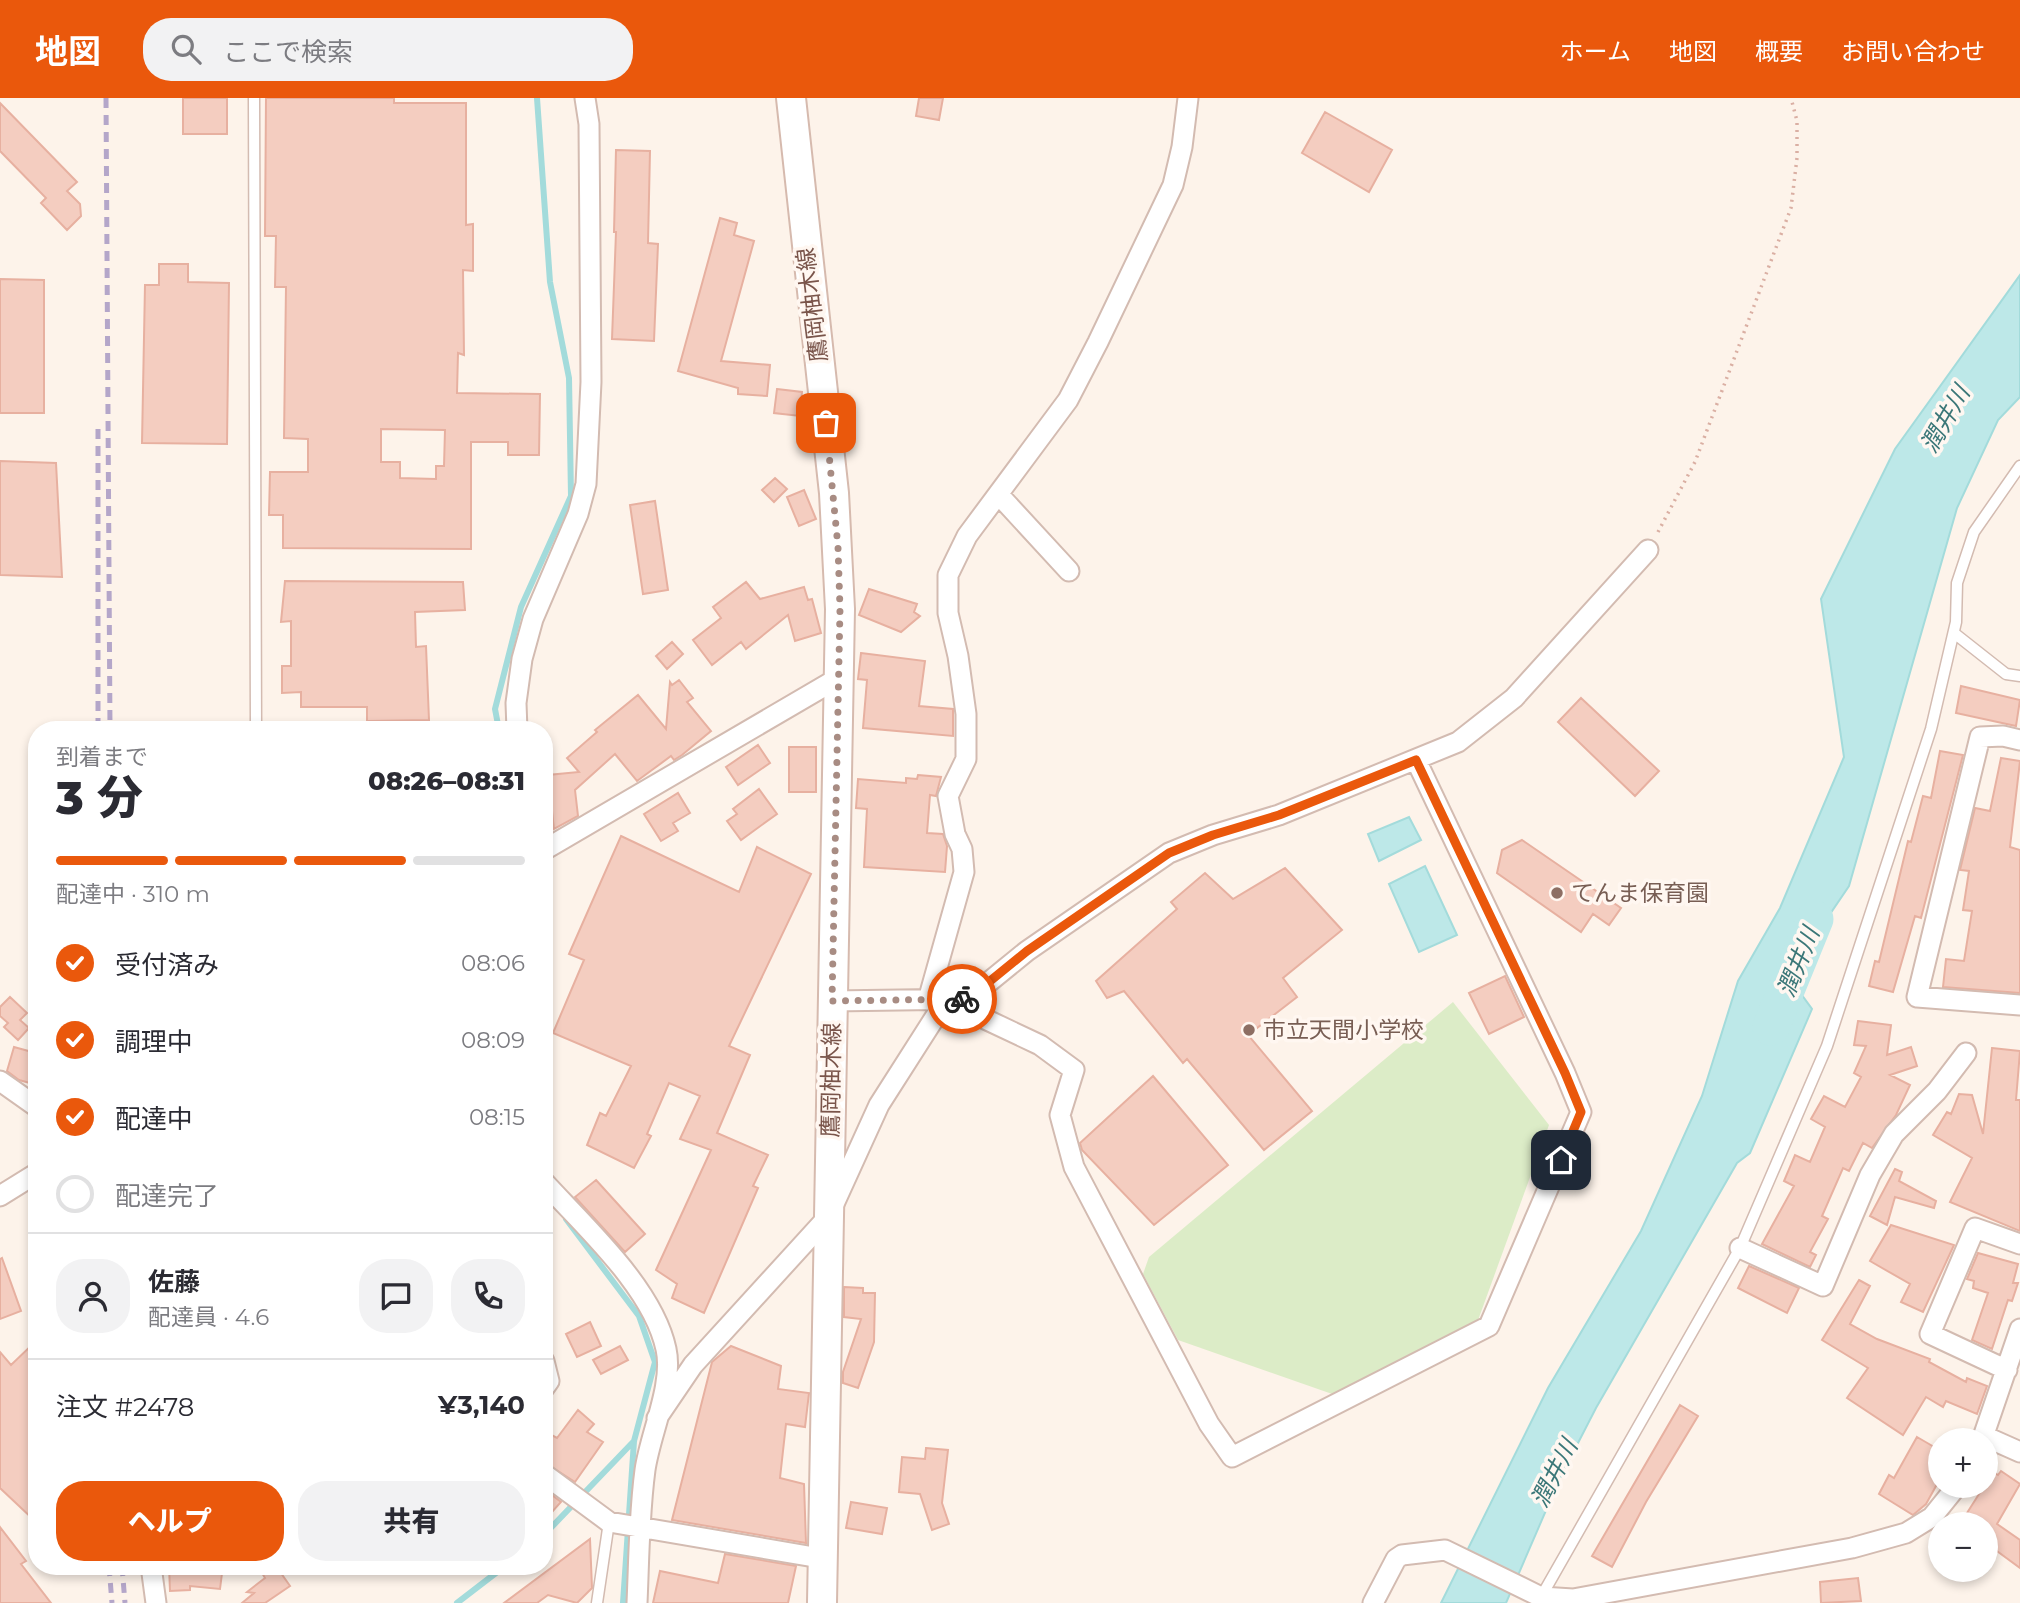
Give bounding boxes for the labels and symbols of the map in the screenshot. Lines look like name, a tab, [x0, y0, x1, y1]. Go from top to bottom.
street label: 鷹岡柚木線	[791, 246, 833, 364]
water label: 潤井川	[1914, 378, 1977, 457]
pin	[796, 393, 856, 453]
place label: てんま保育園	[1571, 879, 1709, 907]
marker: てんま保育園	[1549, 885, 1565, 901]
water label: 潤井川	[1771, 920, 1826, 1001]
courier	[927, 964, 997, 1034]
place label: 市立天間小学校	[1263, 1016, 1424, 1044]
street label: 鷹岡柚木線	[816, 1022, 846, 1138]
marker: 市立天間小学校	[1241, 1022, 1257, 1038]
pin	[1531, 1130, 1591, 1190]
water label: 潤井川	[1525, 1432, 1585, 1512]

